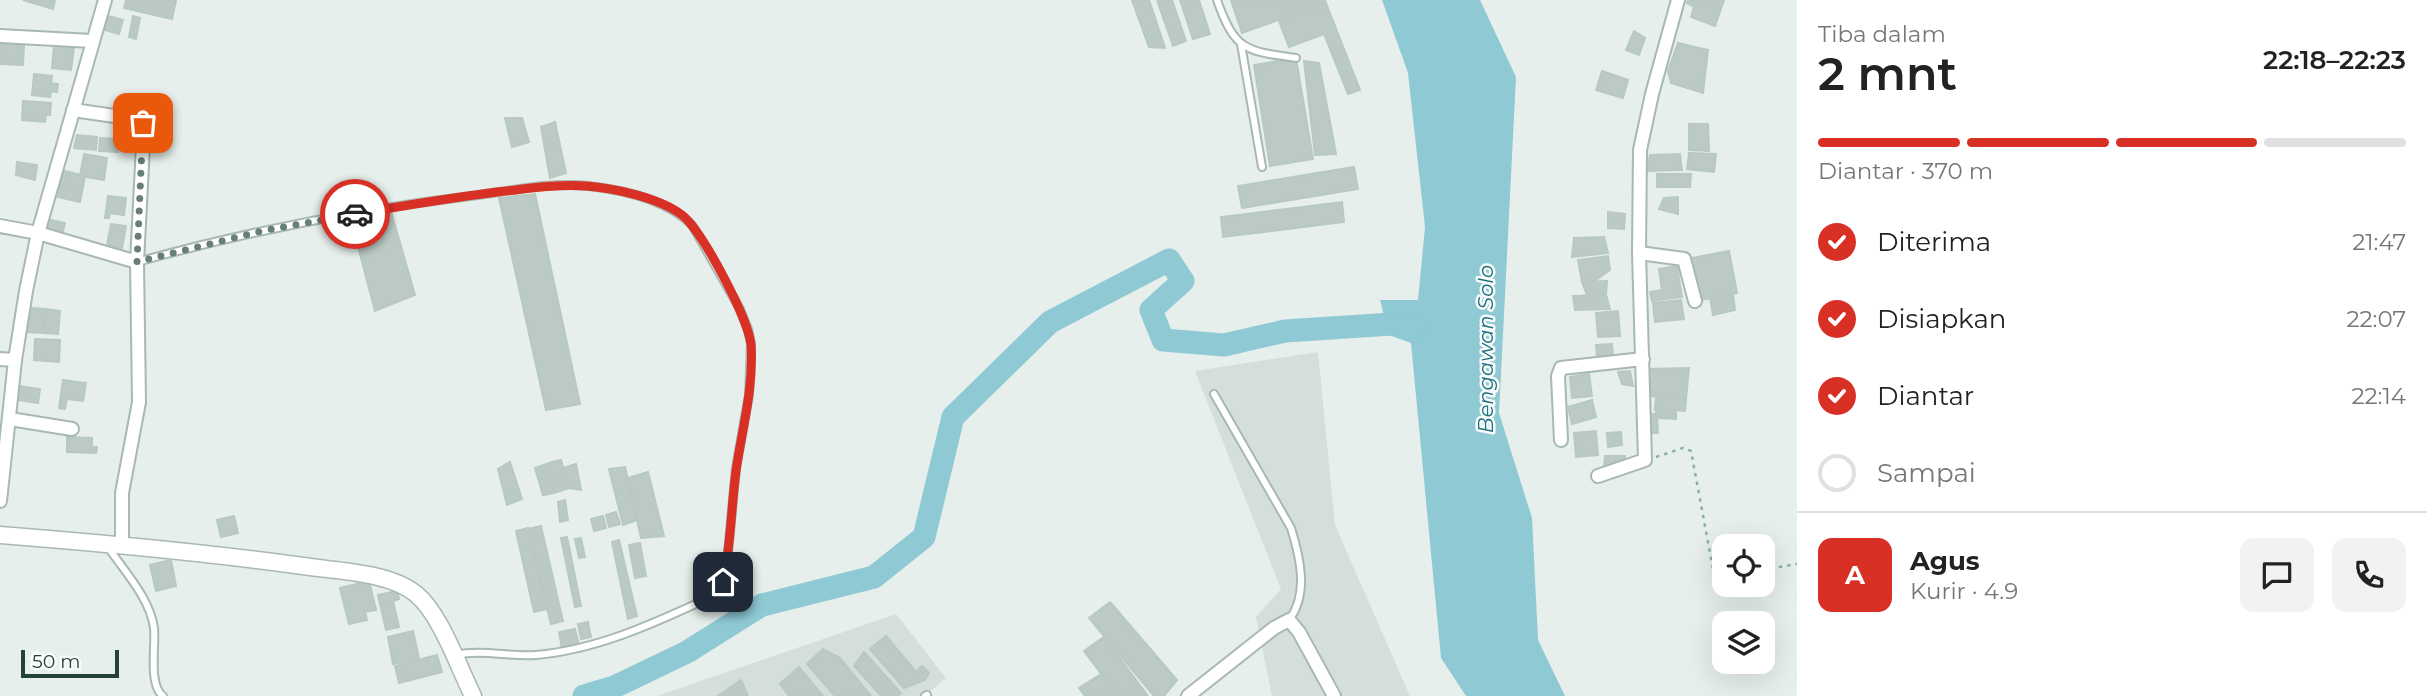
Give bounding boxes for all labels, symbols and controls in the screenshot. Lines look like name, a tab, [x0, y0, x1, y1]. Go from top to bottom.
text: Tiba dalam	[1818, 20, 1946, 48]
text: 22:18–22:23	[2263, 44, 2406, 76]
text: 2 mnt	[1818, 45, 1957, 102]
pin	[113, 93, 173, 153]
icon: bag	[124, 104, 162, 142]
text: Diantar · 370 m	[1818, 157, 1993, 185]
courier	[320, 179, 390, 249]
icon: car	[336, 195, 374, 233]
icon: check	[1818, 223, 1856, 261]
text: Diterima	[1877, 226, 1991, 258]
text: 21:47	[2352, 228, 2406, 256]
water label: Bengawan Solo	[1473, 265, 1498, 433]
icon: check	[1818, 300, 1856, 338]
text: Disiapkan	[1877, 303, 2006, 335]
text: 22:07	[2346, 305, 2406, 333]
icon: check	[1818, 377, 1856, 415]
text: Diantar	[1877, 380, 1974, 412]
text: 22:14	[2351, 382, 2406, 410]
text: Sampai	[1877, 457, 1976, 489]
map controls	[1712, 534, 1775, 674]
button: locate	[1712, 534, 1775, 597]
button: chat	[2240, 538, 2314, 612]
button: phone	[2332, 538, 2406, 612]
text: Agus	[1910, 545, 1980, 577]
pin	[693, 552, 753, 612]
text: A	[1845, 559, 1865, 591]
icon: home	[704, 563, 742, 601]
text: Kurir · 4.9	[1910, 577, 2018, 605]
button: layers	[1712, 611, 1775, 674]
scale bar	[21, 647, 119, 679]
text: 50 m	[32, 650, 80, 673]

